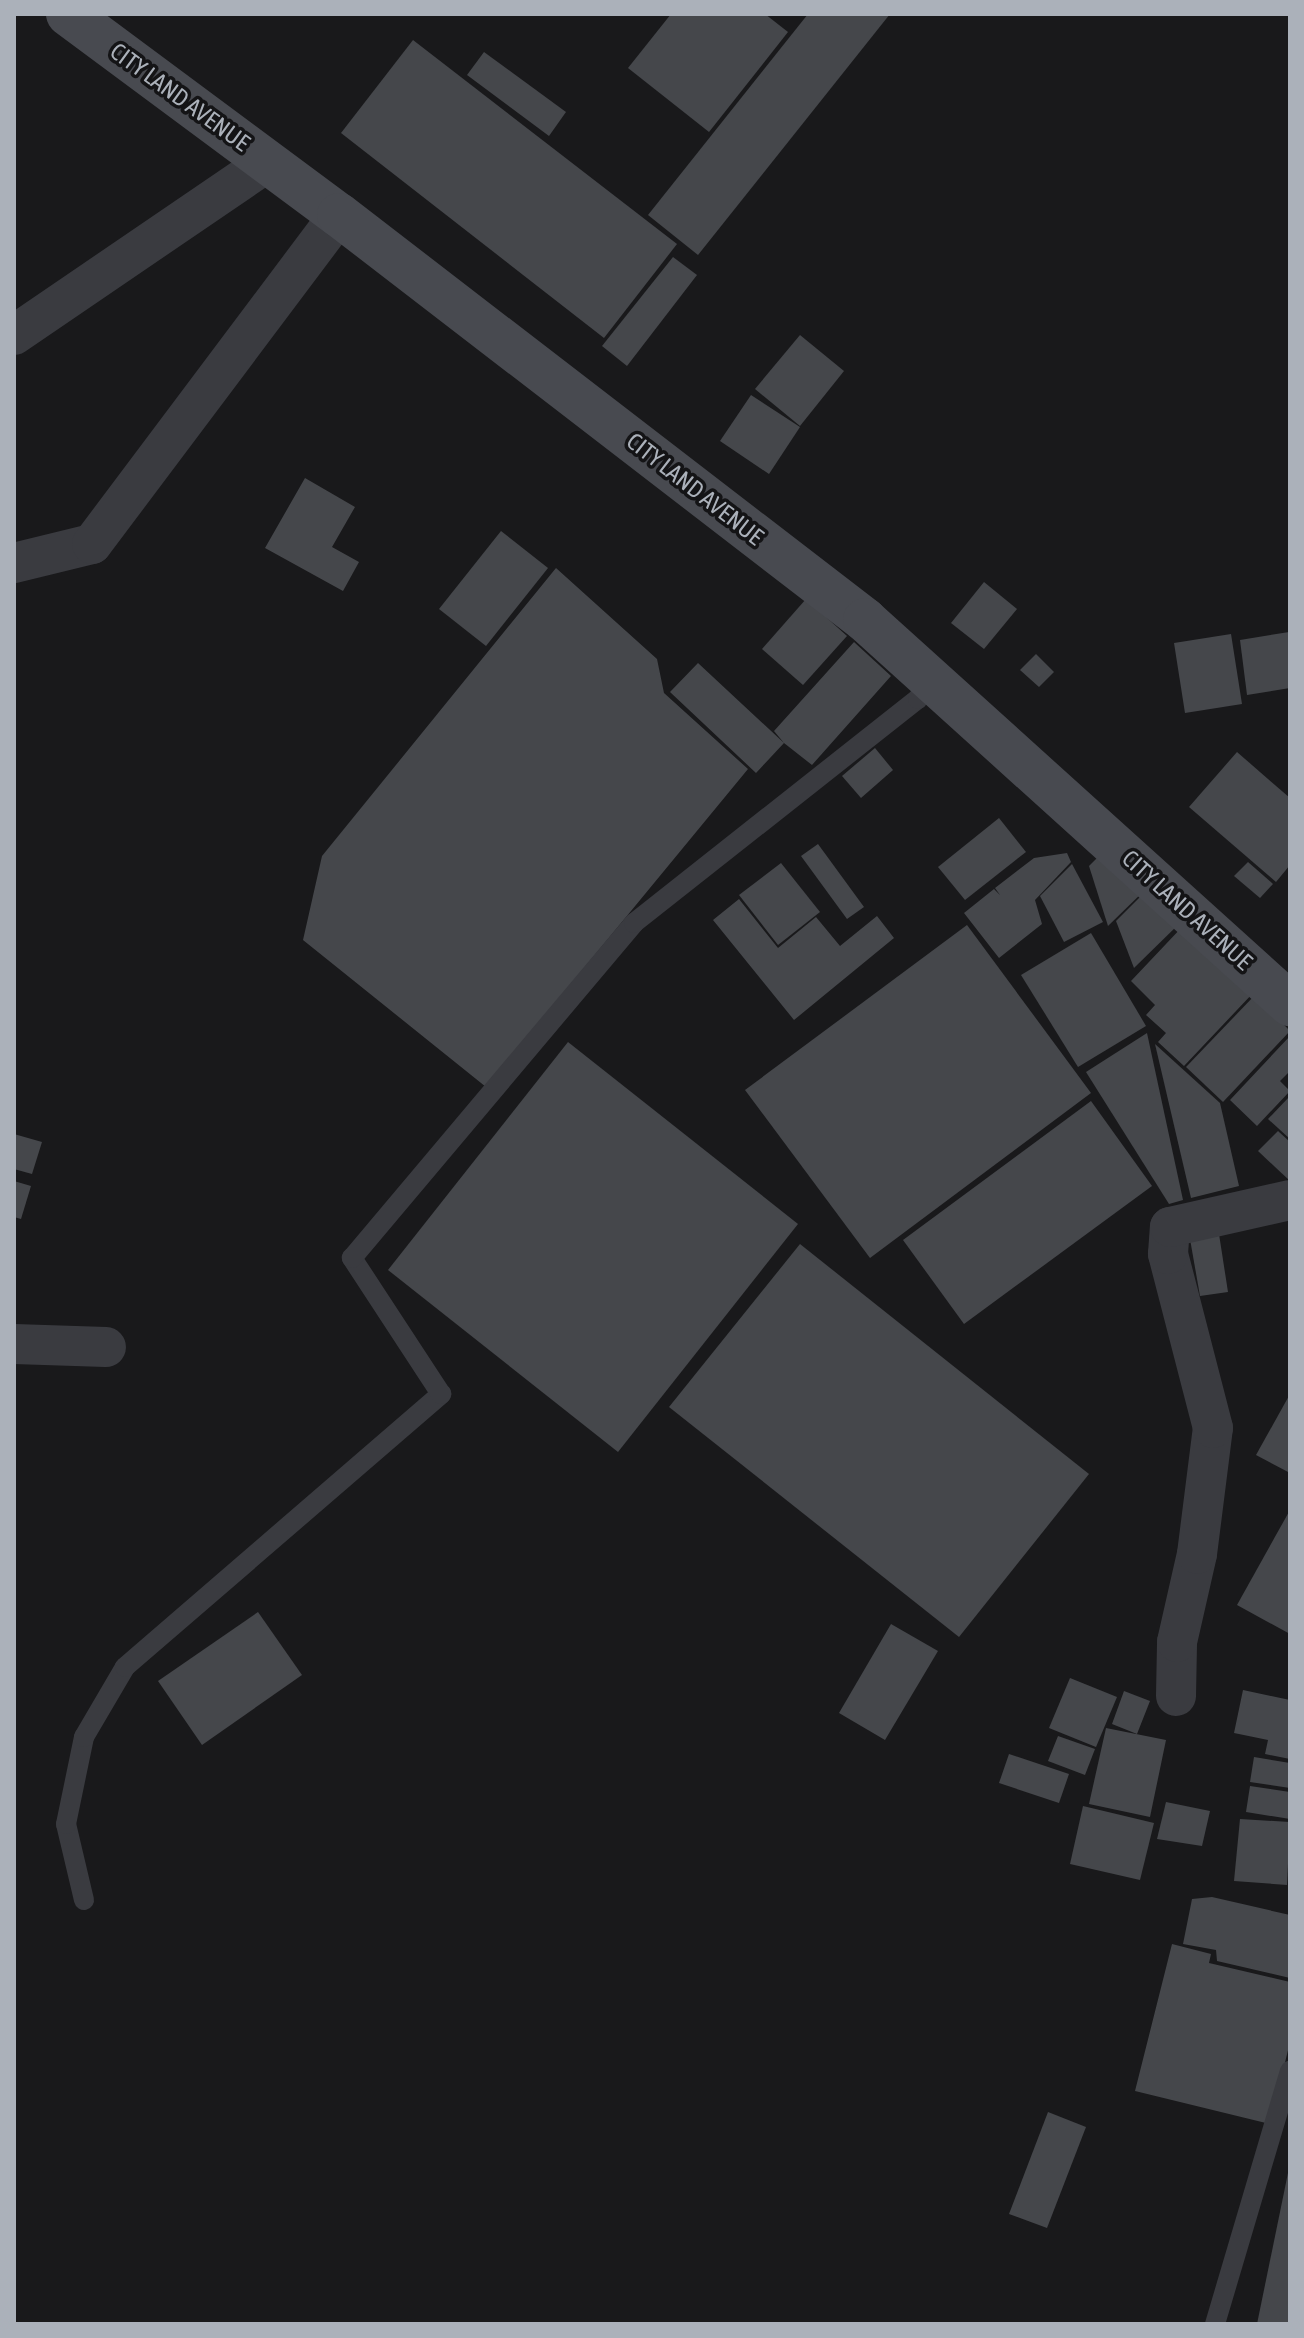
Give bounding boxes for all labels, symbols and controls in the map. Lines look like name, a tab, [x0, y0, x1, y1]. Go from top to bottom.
street label: CITY LAND AVENUE	[105, 37, 255, 157]
street label: CITY LAND AVENUE	[621, 427, 769, 551]
street label: CITY LAND AVENUE	[1116, 844, 1258, 976]

